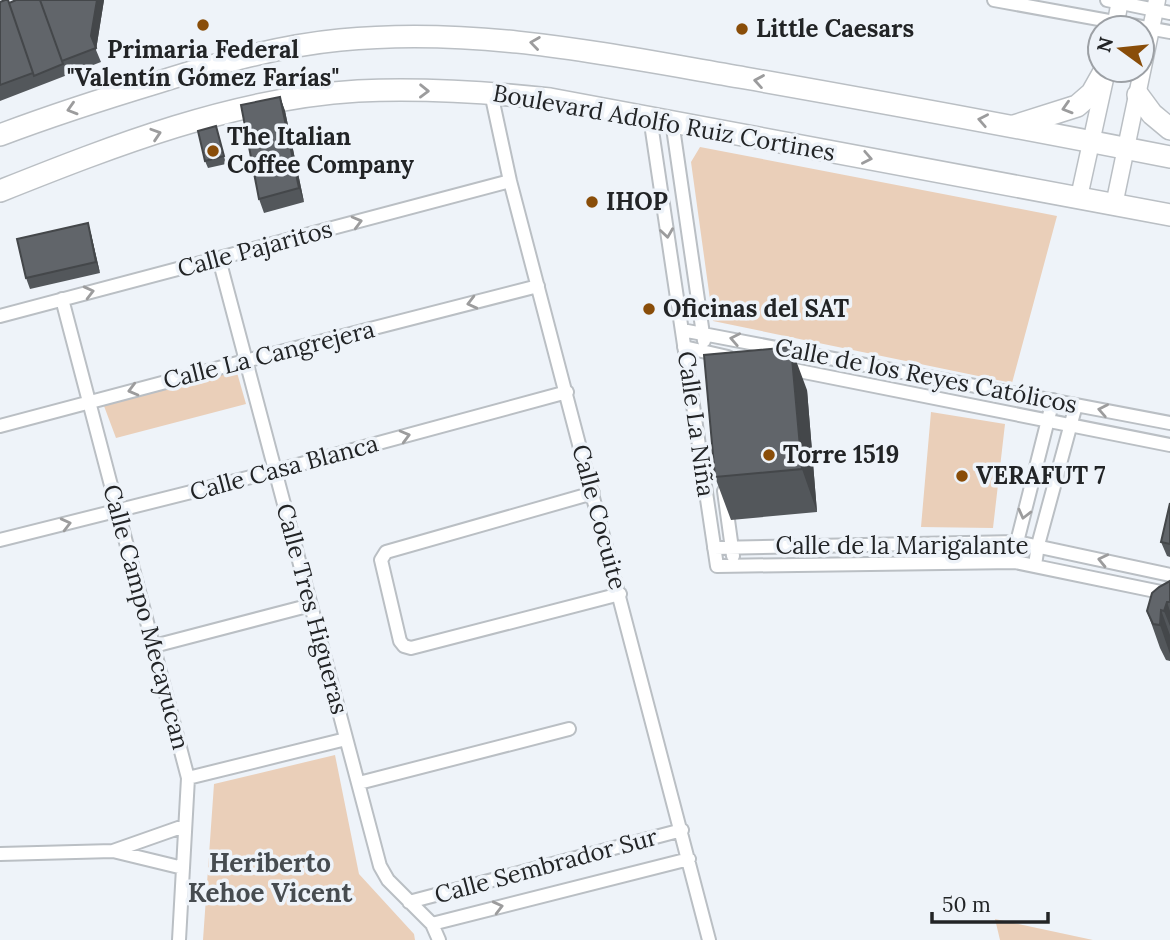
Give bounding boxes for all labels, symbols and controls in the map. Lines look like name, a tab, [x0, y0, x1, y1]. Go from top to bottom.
place label: Little Caesars	[756, 13, 914, 44]
north arrow	[1086, 14, 1156, 84]
marker: Primaria Federal "Valentín Gómez Farías"	[195, 17, 211, 33]
marker: Little Caesars	[734, 21, 750, 37]
place label: Primaria Federal "Valentín Gómez Farías"	[67, 34, 339, 93]
text: N	[1091, 34, 1118, 55]
one-way arrow	[529, 36, 540, 51]
one-way arrow	[753, 74, 765, 89]
street label: Boulevard Adolfo Ruiz Cortines	[491, 77, 838, 168]
one-way arrow	[419, 83, 430, 98]
one-way arrow	[66, 100, 78, 115]
one-way arrow	[1062, 100, 1074, 115]
one-way arrow	[977, 113, 989, 128]
place label: The Italian Coffee Company	[227, 121, 415, 180]
one-way arrow	[150, 127, 162, 142]
marker: The Italian Coffee Company	[205, 143, 221, 159]
one-way arrow	[860, 149, 872, 164]
place label: IHOP	[606, 186, 668, 217]
marker: IHOP	[584, 194, 600, 210]
street label: Calle Pajaritos	[174, 213, 336, 284]
one-way arrow	[351, 216, 363, 230]
one-way arrow	[660, 227, 675, 238]
one-way arrow	[83, 286, 95, 300]
place label: Oficinas del SAT	[663, 293, 850, 324]
one-way arrow	[466, 295, 478, 309]
marker: Oficinas del SAT	[641, 301, 657, 317]
street label: Calle La Cangrejera	[160, 313, 378, 396]
street label: Calle de los Reyes Católicos	[772, 331, 1080, 420]
one-way arrow	[729, 332, 741, 347]
street label: Calle La Niña	[671, 349, 722, 499]
one-way arrow	[127, 382, 139, 396]
one-way arrow	[1097, 403, 1109, 418]
street label: Calle Casa Blanca	[186, 427, 381, 508]
one-way arrow	[399, 430, 411, 444]
place label: Torre 1519	[783, 439, 899, 470]
street label: Calle Cocuite	[565, 441, 634, 593]
marker: Torre 1519	[761, 447, 777, 463]
place label: VERAFUT 7	[976, 460, 1106, 491]
marker: VERAFUT 7	[954, 468, 970, 484]
street label: Calle Campo Mecayucan	[96, 481, 197, 753]
street label: Calle Tres Higueras	[269, 500, 356, 718]
one-way arrow	[1018, 508, 1032, 520]
one-way arrow	[60, 518, 72, 532]
street label: Calle de la Marigalante	[775, 530, 1029, 561]
one-way arrow	[1097, 554, 1109, 568]
street label: Calle Sembrador Sur	[431, 821, 661, 910]
district label: Heriberto Kehoe Vicent	[188, 846, 353, 909]
scale bar	[932, 880, 1048, 924]
text: 50 m	[942, 891, 991, 918]
one-way arrow	[492, 901, 504, 915]

